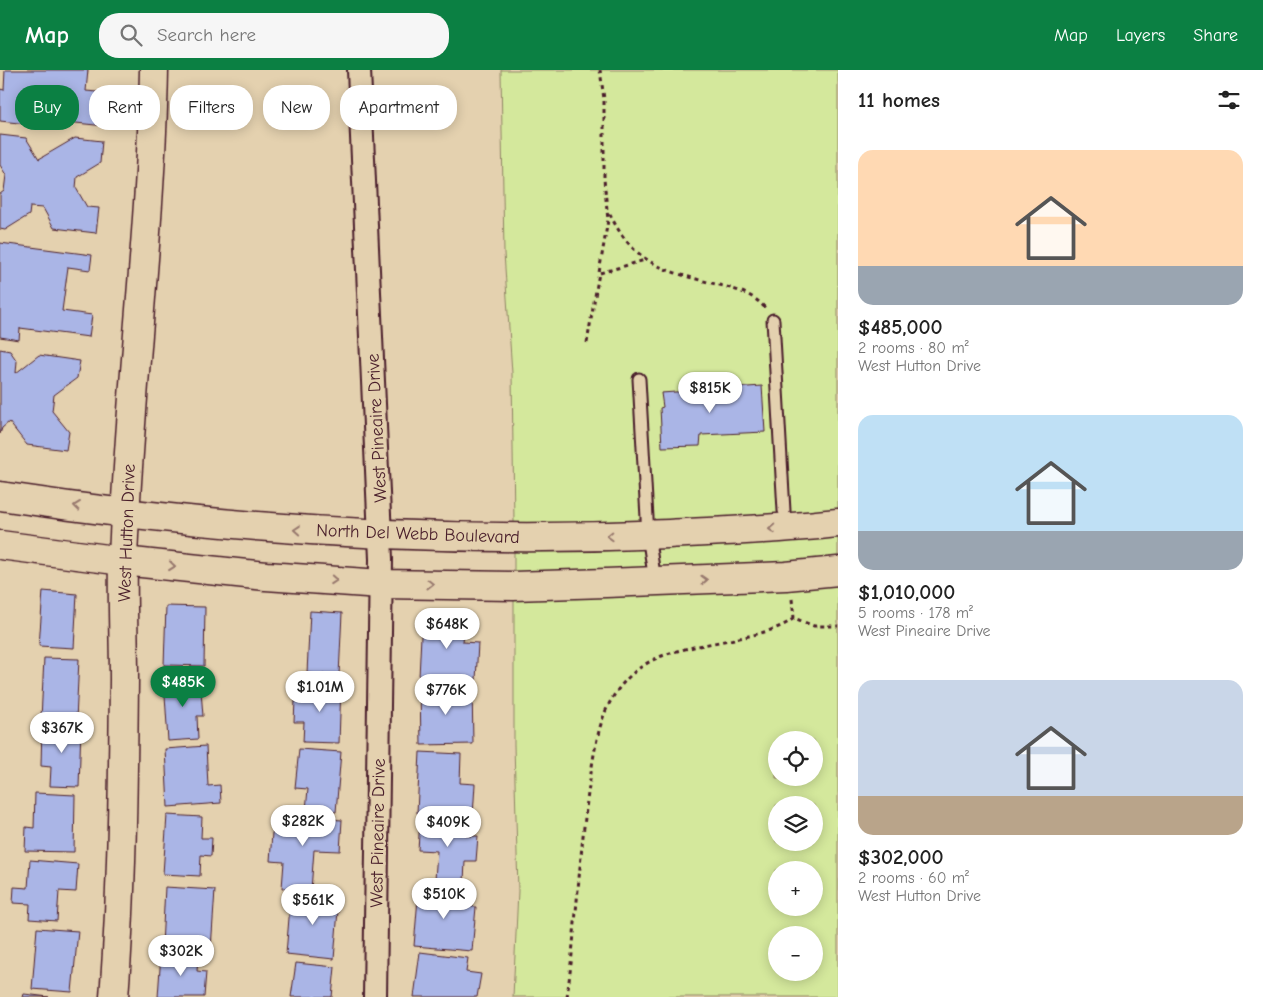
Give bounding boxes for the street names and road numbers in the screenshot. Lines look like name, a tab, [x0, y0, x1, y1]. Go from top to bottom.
street label: West Pineaire Drive	[363, 353, 391, 503]
street label: West Hutton Drive	[114, 464, 140, 602]
street label: North Del Webb Boulevard	[316, 520, 520, 548]
street label: West Pineaire Drive	[366, 758, 390, 908]

